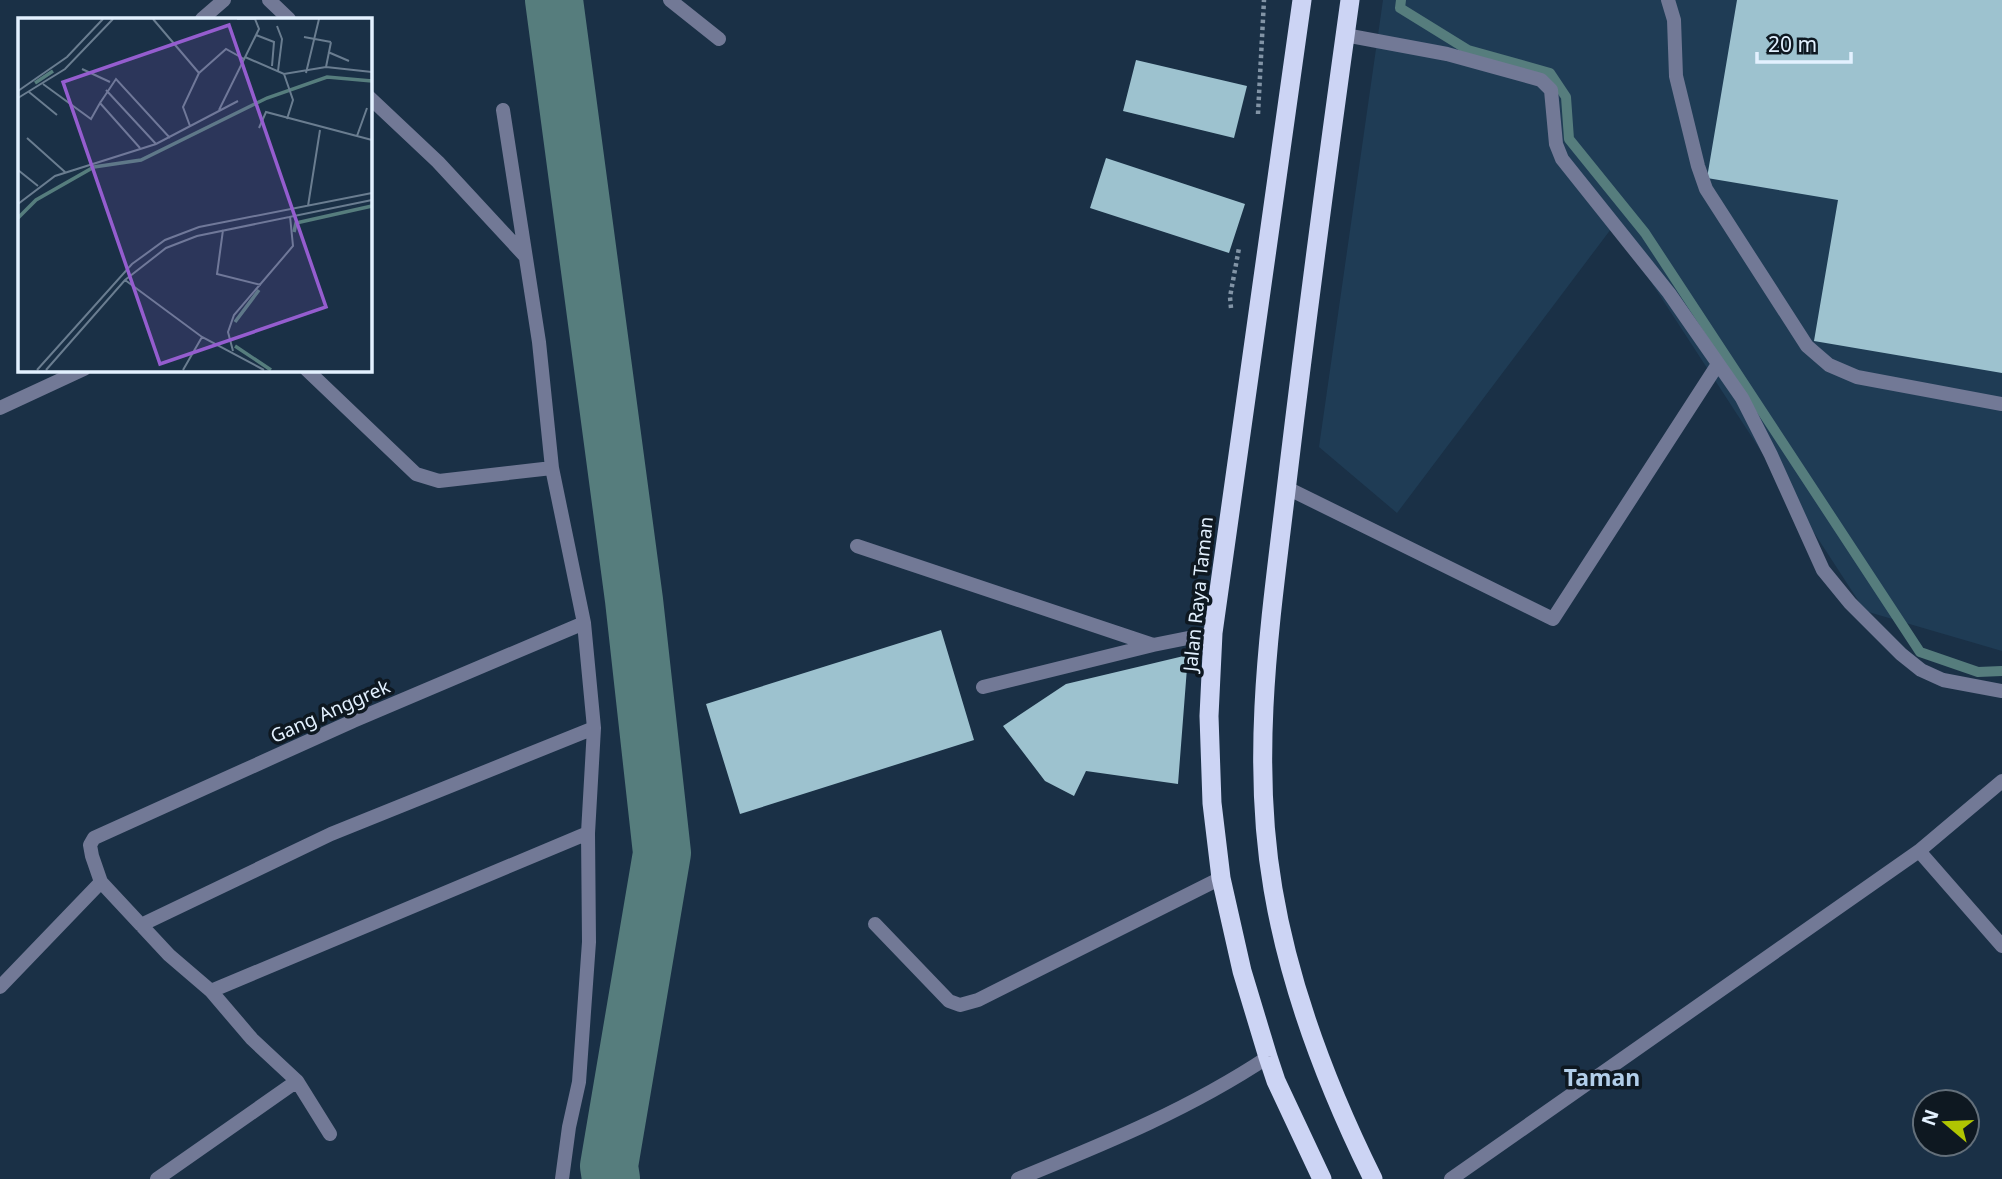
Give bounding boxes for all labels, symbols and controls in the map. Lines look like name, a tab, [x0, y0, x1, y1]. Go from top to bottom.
inset map	[18, 18, 371, 371]
scale bar	[1757, 21, 1852, 65]
text: 20 m	[1768, 30, 1817, 58]
street label: Jalan Raya Taman	[1177, 515, 1219, 675]
street label: Gang Anggrek	[266, 673, 394, 749]
district label: Taman	[1564, 1061, 1640, 1093]
north arrow	[1911, 1088, 1981, 1158]
text: N	[1915, 1106, 1945, 1129]

